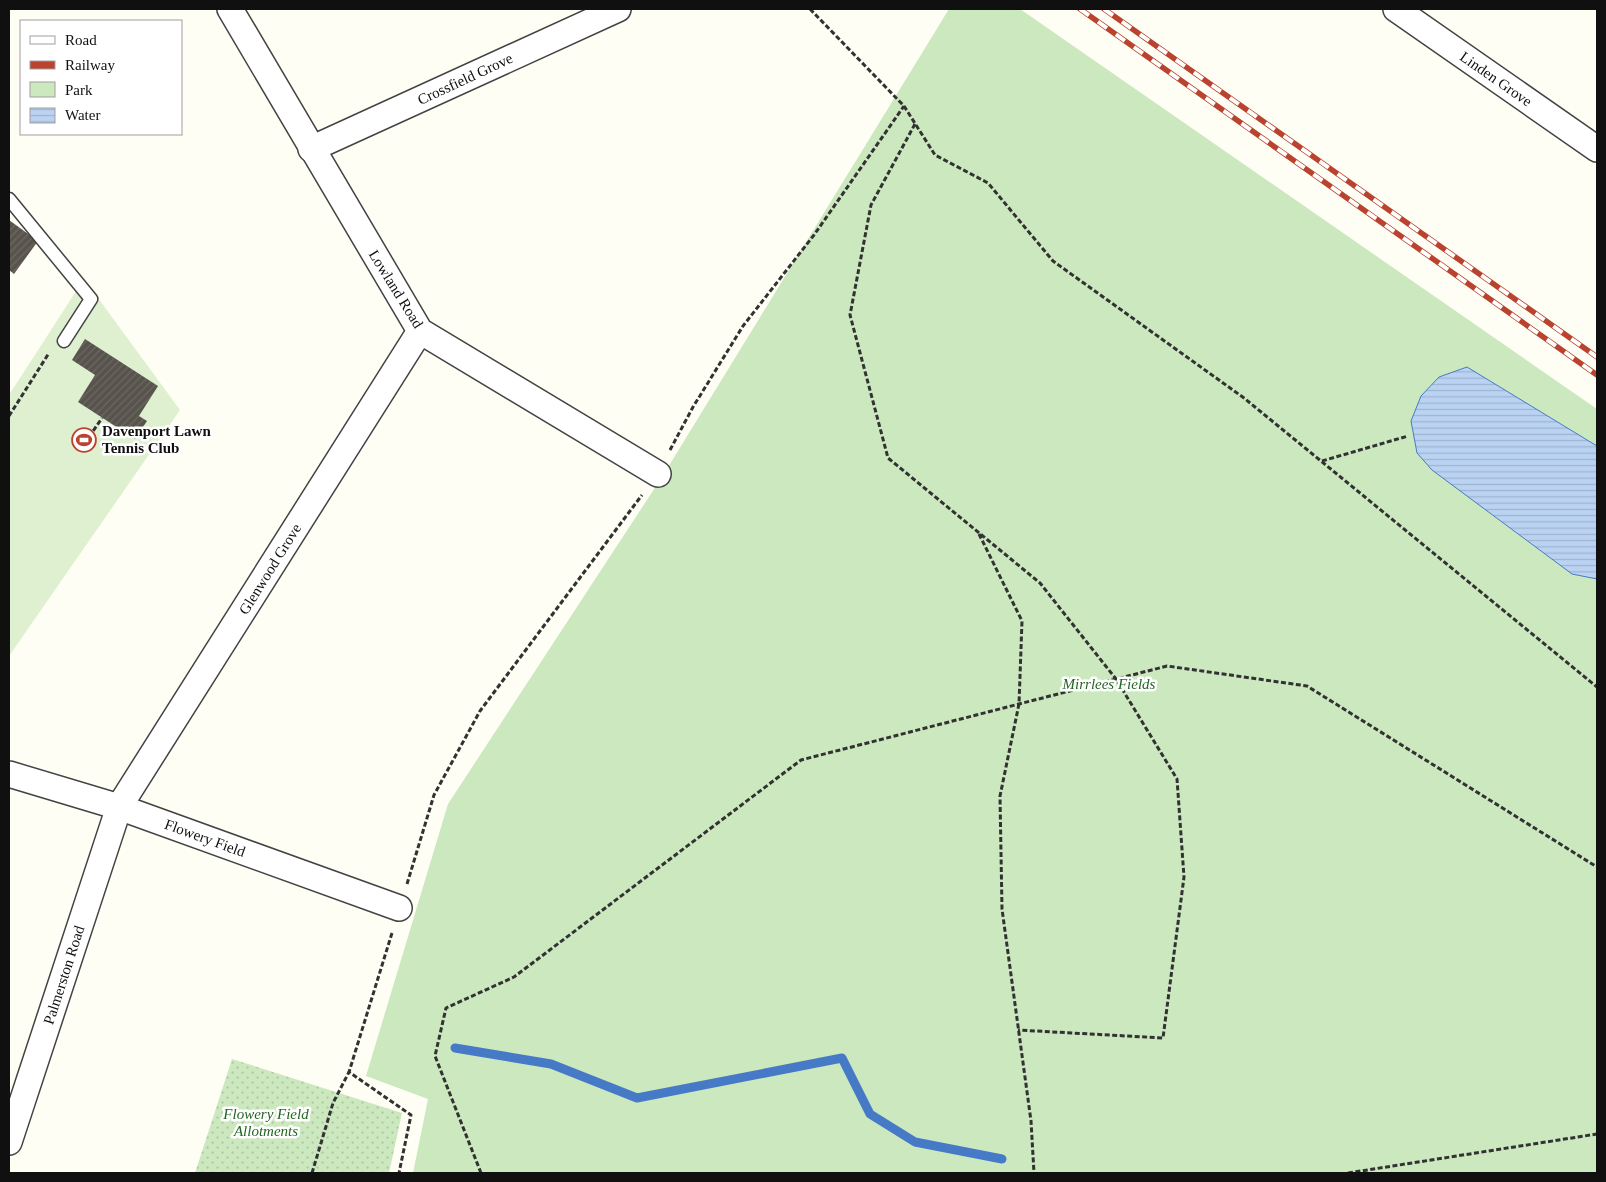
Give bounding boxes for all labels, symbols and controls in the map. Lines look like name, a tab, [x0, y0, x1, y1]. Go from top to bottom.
legend	[20, 20, 182, 135]
text: Road	[65, 32, 97, 48]
street label: Linden Grove	[1457, 48, 1535, 110]
street label: Crossfield Grove	[415, 50, 515, 108]
text: Railway	[65, 57, 115, 73]
text: Park	[65, 82, 93, 98]
text: Water	[65, 107, 100, 123]
street label: Lowland Road	[366, 247, 427, 331]
place label: Davenport Lawn Tennis Club	[102, 423, 211, 456]
sports icon: Davenport Lawn Tennis Club	[71, 427, 97, 453]
street label: Glenwood Grove	[236, 520, 304, 617]
park label: Mirrlees Fields	[1062, 676, 1156, 692]
street label: Flowery Field	[163, 816, 248, 860]
street label: Palmerston Road	[40, 923, 88, 1026]
park label: Flowery Field Allotments	[222, 1106, 309, 1139]

